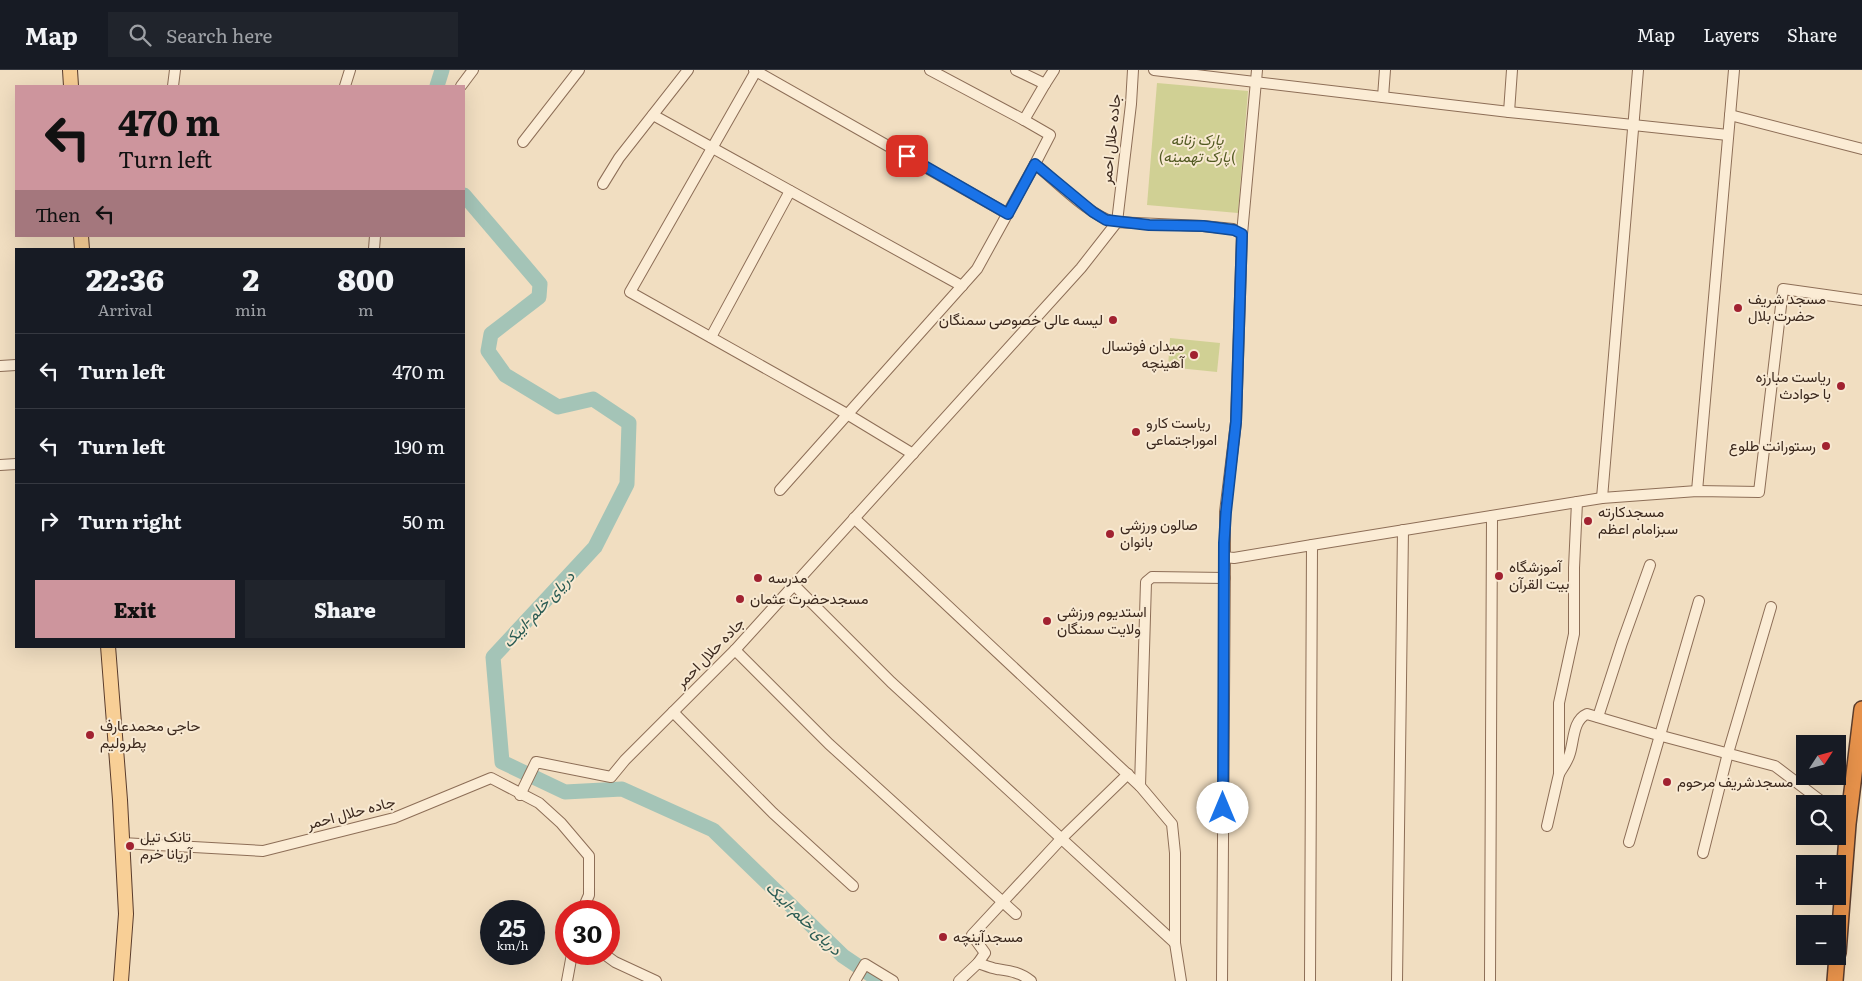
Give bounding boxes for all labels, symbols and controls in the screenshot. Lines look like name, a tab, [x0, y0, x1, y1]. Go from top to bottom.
search box	[108, 12, 458, 57]
text: Map	[25, 17, 78, 52]
icon: search	[126, 21, 154, 49]
text: Search here	[166, 21, 272, 49]
text: Map	[1637, 21, 1675, 48]
text: Layers	[1703, 21, 1759, 48]
text: Share	[1787, 21, 1837, 48]
street label: جاده حلال احمر	[1093, 93, 1126, 186]
text: 470 m	[118, 95, 220, 147]
icon: left	[35, 105, 100, 170]
park label: پارک زنانه (پارک تهمینه(	[1158, 127, 1236, 167]
pin	[886, 135, 928, 177]
text: Turn left	[118, 142, 212, 175]
icon: arrive	[893, 142, 921, 170]
text: Then	[35, 200, 81, 228]
icon: left	[91, 200, 119, 228]
text: 22:36	[86, 256, 164, 300]
text: 2	[242, 256, 259, 300]
text: 800	[337, 256, 394, 300]
place label: مسجد شریف حضرت بلال	[1748, 286, 1826, 326]
text: Arrival	[98, 297, 152, 321]
text: min	[235, 297, 267, 321]
text: m	[358, 297, 374, 321]
marker: مسجد شریف حضرت بلال	[1732, 302, 1744, 314]
place label: لیسه عالی خصوصی سمنگان	[939, 307, 1103, 330]
marker: لیسه عالی خصوصی سمنگان	[1107, 314, 1119, 326]
place label: میدان فوتسال آهینچه	[1102, 333, 1186, 373]
marker: میدان فوتسال آهینچه	[1188, 349, 1200, 361]
icon: left	[35, 357, 63, 385]
text: Turn left	[78, 357, 165, 385]
text: 470 m	[392, 357, 445, 385]
place label: ریاست مبارزه با حوادث	[1756, 364, 1831, 404]
marker: ریاست مبارزه با حوادث	[1835, 380, 1847, 392]
place label: ریاست کارو اموراجتماعی	[1146, 410, 1217, 450]
marker: ریاست کارو اموراجتماعی	[1130, 426, 1142, 438]
icon: left	[35, 432, 63, 460]
text: Turn left	[78, 432, 165, 460]
text: 190 m	[394, 432, 445, 460]
place label: رستورانت طلوع	[1729, 433, 1816, 457]
marker: رستورانت طلوع	[1820, 440, 1832, 452]
place label: مسجدکارته سبزامام اعظم	[1598, 499, 1678, 539]
icon: right	[35, 507, 63, 535]
text: Turn right	[78, 507, 182, 535]
text: 50 m	[402, 507, 445, 535]
place label: صالون ورزشی بانوان	[1120, 512, 1198, 552]
marker: مسجدکارته سبزامام اعظم	[1582, 515, 1594, 527]
marker: صالون ورزشی بانوان	[1104, 528, 1116, 540]
place label: آموزشگاه بیت القرآن	[1509, 554, 1569, 594]
water label: دریای خلم-ایبک	[495, 564, 580, 652]
place label: مدرسه	[768, 565, 808, 588]
marker: آموزشگاه بیت القرآن	[1493, 570, 1505, 582]
marker: مدرسه	[752, 572, 764, 584]
button: Exit	[35, 580, 235, 638]
button: Share	[245, 580, 445, 638]
place label: مسجدحضرت عثمان	[750, 586, 868, 609]
marker: مسجدحضرت عثمان	[734, 593, 746, 605]
place label: استدیوم ورزشی ولایت سمنگان	[1057, 599, 1147, 639]
street label: جاده حلال احمر	[668, 611, 749, 693]
marker: استدیوم ورزشی ولایت سمنگان	[1041, 615, 1053, 627]
place label: حاجی محمدعارف پطرولیم	[100, 713, 200, 753]
marker: حاجی محمدعارف پطرولیم	[84, 729, 96, 741]
north arrow	[1796, 735, 1846, 785]
map controls	[1796, 735, 1846, 965]
place label: مسجدشریف مرحوم	[1677, 769, 1793, 792]
marker: مسجدشریف مرحوم	[1661, 776, 1673, 788]
position arrow	[1196, 781, 1248, 833]
street label: جاده حلال احمر	[303, 789, 397, 835]
button: search	[1796, 795, 1846, 845]
place label: تانک تیل آریانا خرم	[140, 824, 194, 864]
marker: تانک تیل آریانا خرم	[124, 840, 136, 852]
button: +	[1796, 855, 1846, 905]
water label: دریای خلم-ایبک	[761, 875, 848, 960]
speed limit sign: 30	[555, 900, 620, 965]
text: 25	[499, 908, 526, 945]
button: −	[1796, 915, 1846, 965]
place label: مسجدآینچه	[953, 924, 1023, 947]
marker: مسجدآینچه	[937, 931, 949, 943]
text: km/h	[497, 936, 528, 954]

